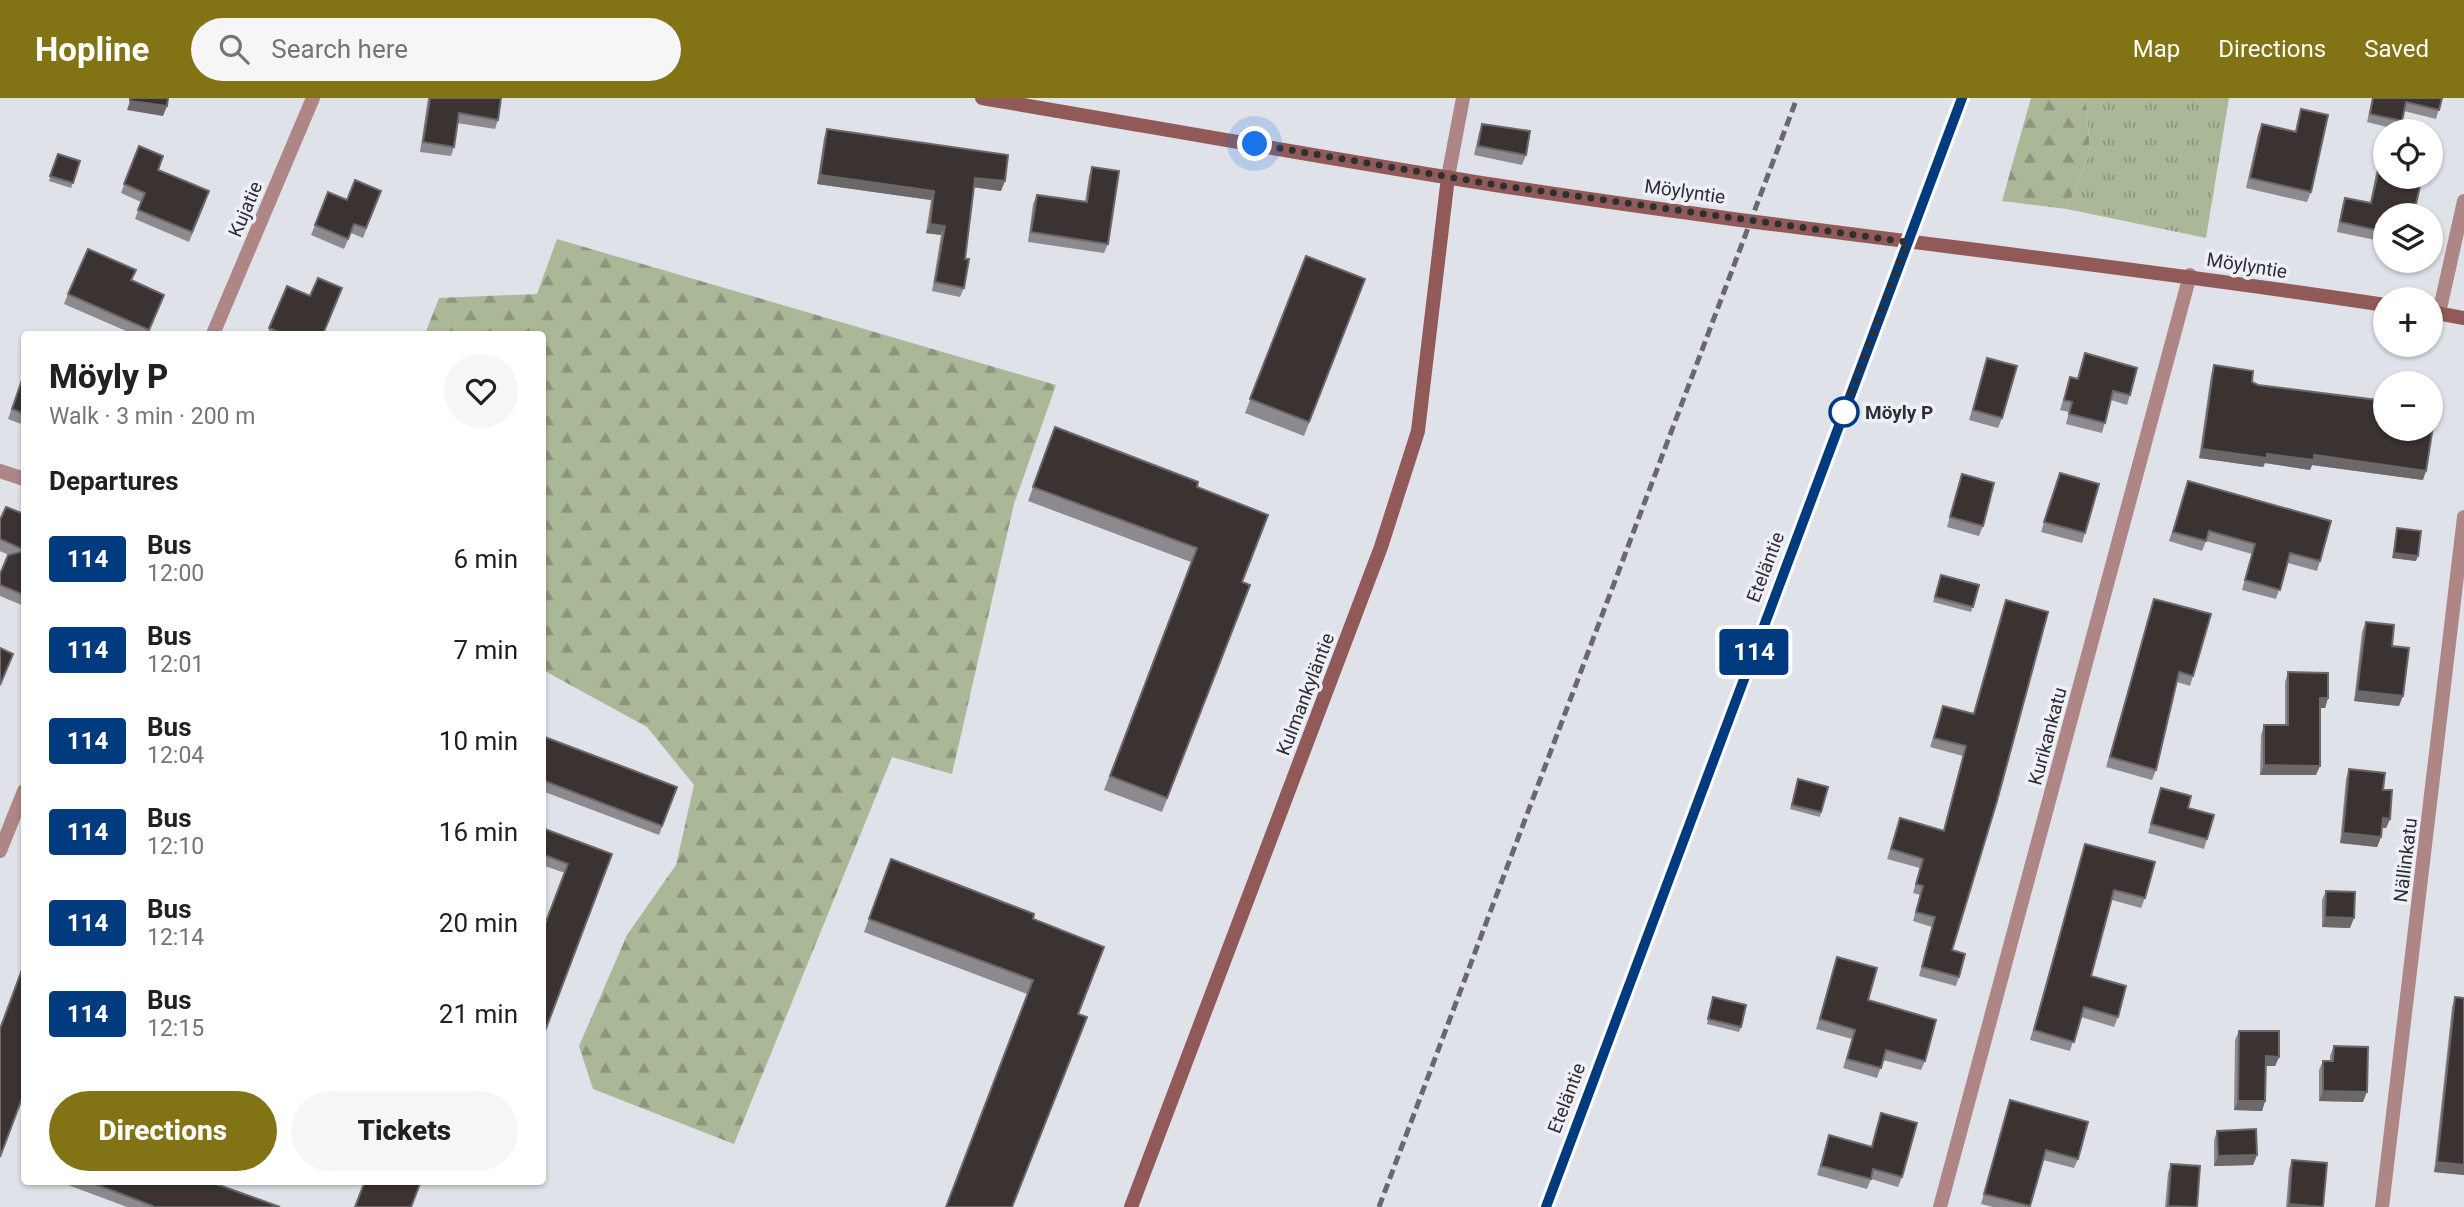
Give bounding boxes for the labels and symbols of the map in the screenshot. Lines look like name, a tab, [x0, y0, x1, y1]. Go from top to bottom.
your location	[1237, 126, 1272, 161]
street label: Möylyntie	[1643, 174, 1727, 209]
street label: Kujatie	[224, 178, 267, 240]
street label: Möylyntie	[2205, 248, 2289, 283]
marker: Möyly P	[1829, 397, 1859, 427]
place label: Möyly P	[1865, 401, 1933, 424]
street label: Eteläntie	[1742, 529, 1789, 606]
line badge: 114	[1714, 629, 1794, 675]
street label: Kulmankyläntie	[1272, 630, 1339, 759]
street label: Kurikankatu	[2023, 685, 2072, 788]
street label: Nällinkatu	[2389, 817, 2422, 904]
street label: Eteläntie	[1543, 1060, 1590, 1137]

